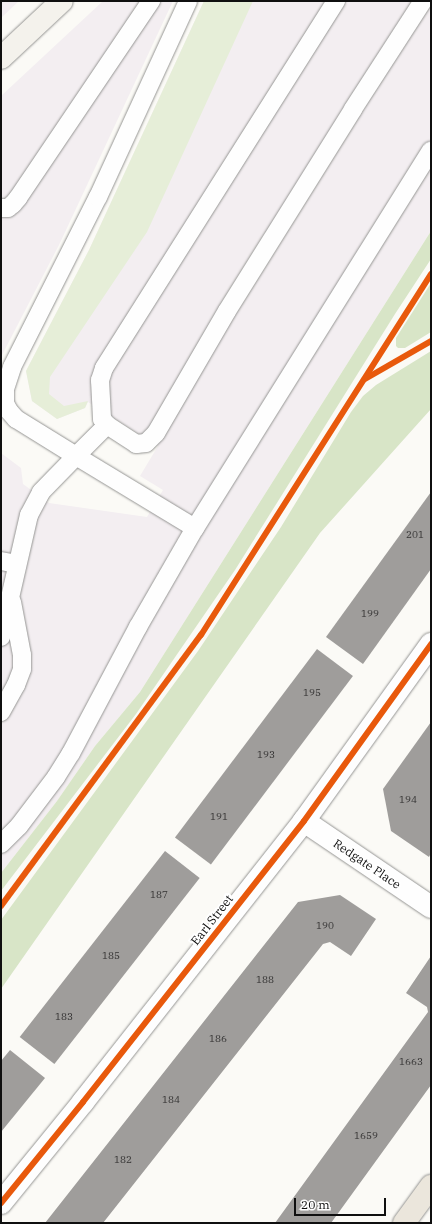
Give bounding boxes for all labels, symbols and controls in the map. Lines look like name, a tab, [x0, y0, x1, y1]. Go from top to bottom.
house number: 201	[406, 529, 424, 541]
house number: 199	[361, 608, 379, 620]
house number: 195	[303, 687, 321, 699]
house number: 193	[257, 749, 275, 761]
house number: 194	[399, 794, 417, 806]
house number: 191	[210, 811, 228, 823]
street label: Redgate Place	[331, 836, 403, 892]
house number: 187	[150, 889, 168, 901]
street label: Earl Street	[188, 892, 236, 948]
house number: 190	[316, 920, 334, 932]
house number: 185	[102, 950, 120, 962]
house number: 188	[256, 974, 274, 986]
house number: 183	[55, 1011, 73, 1023]
house number: 186	[209, 1033, 227, 1045]
house number: 1663	[399, 1056, 423, 1068]
house number: 184	[162, 1094, 180, 1106]
house number: 1659	[354, 1130, 378, 1142]
house number: 182	[114, 1154, 132, 1166]
scale bar	[296, 1190, 388, 1216]
text: 20 m	[301, 1197, 330, 1212]

